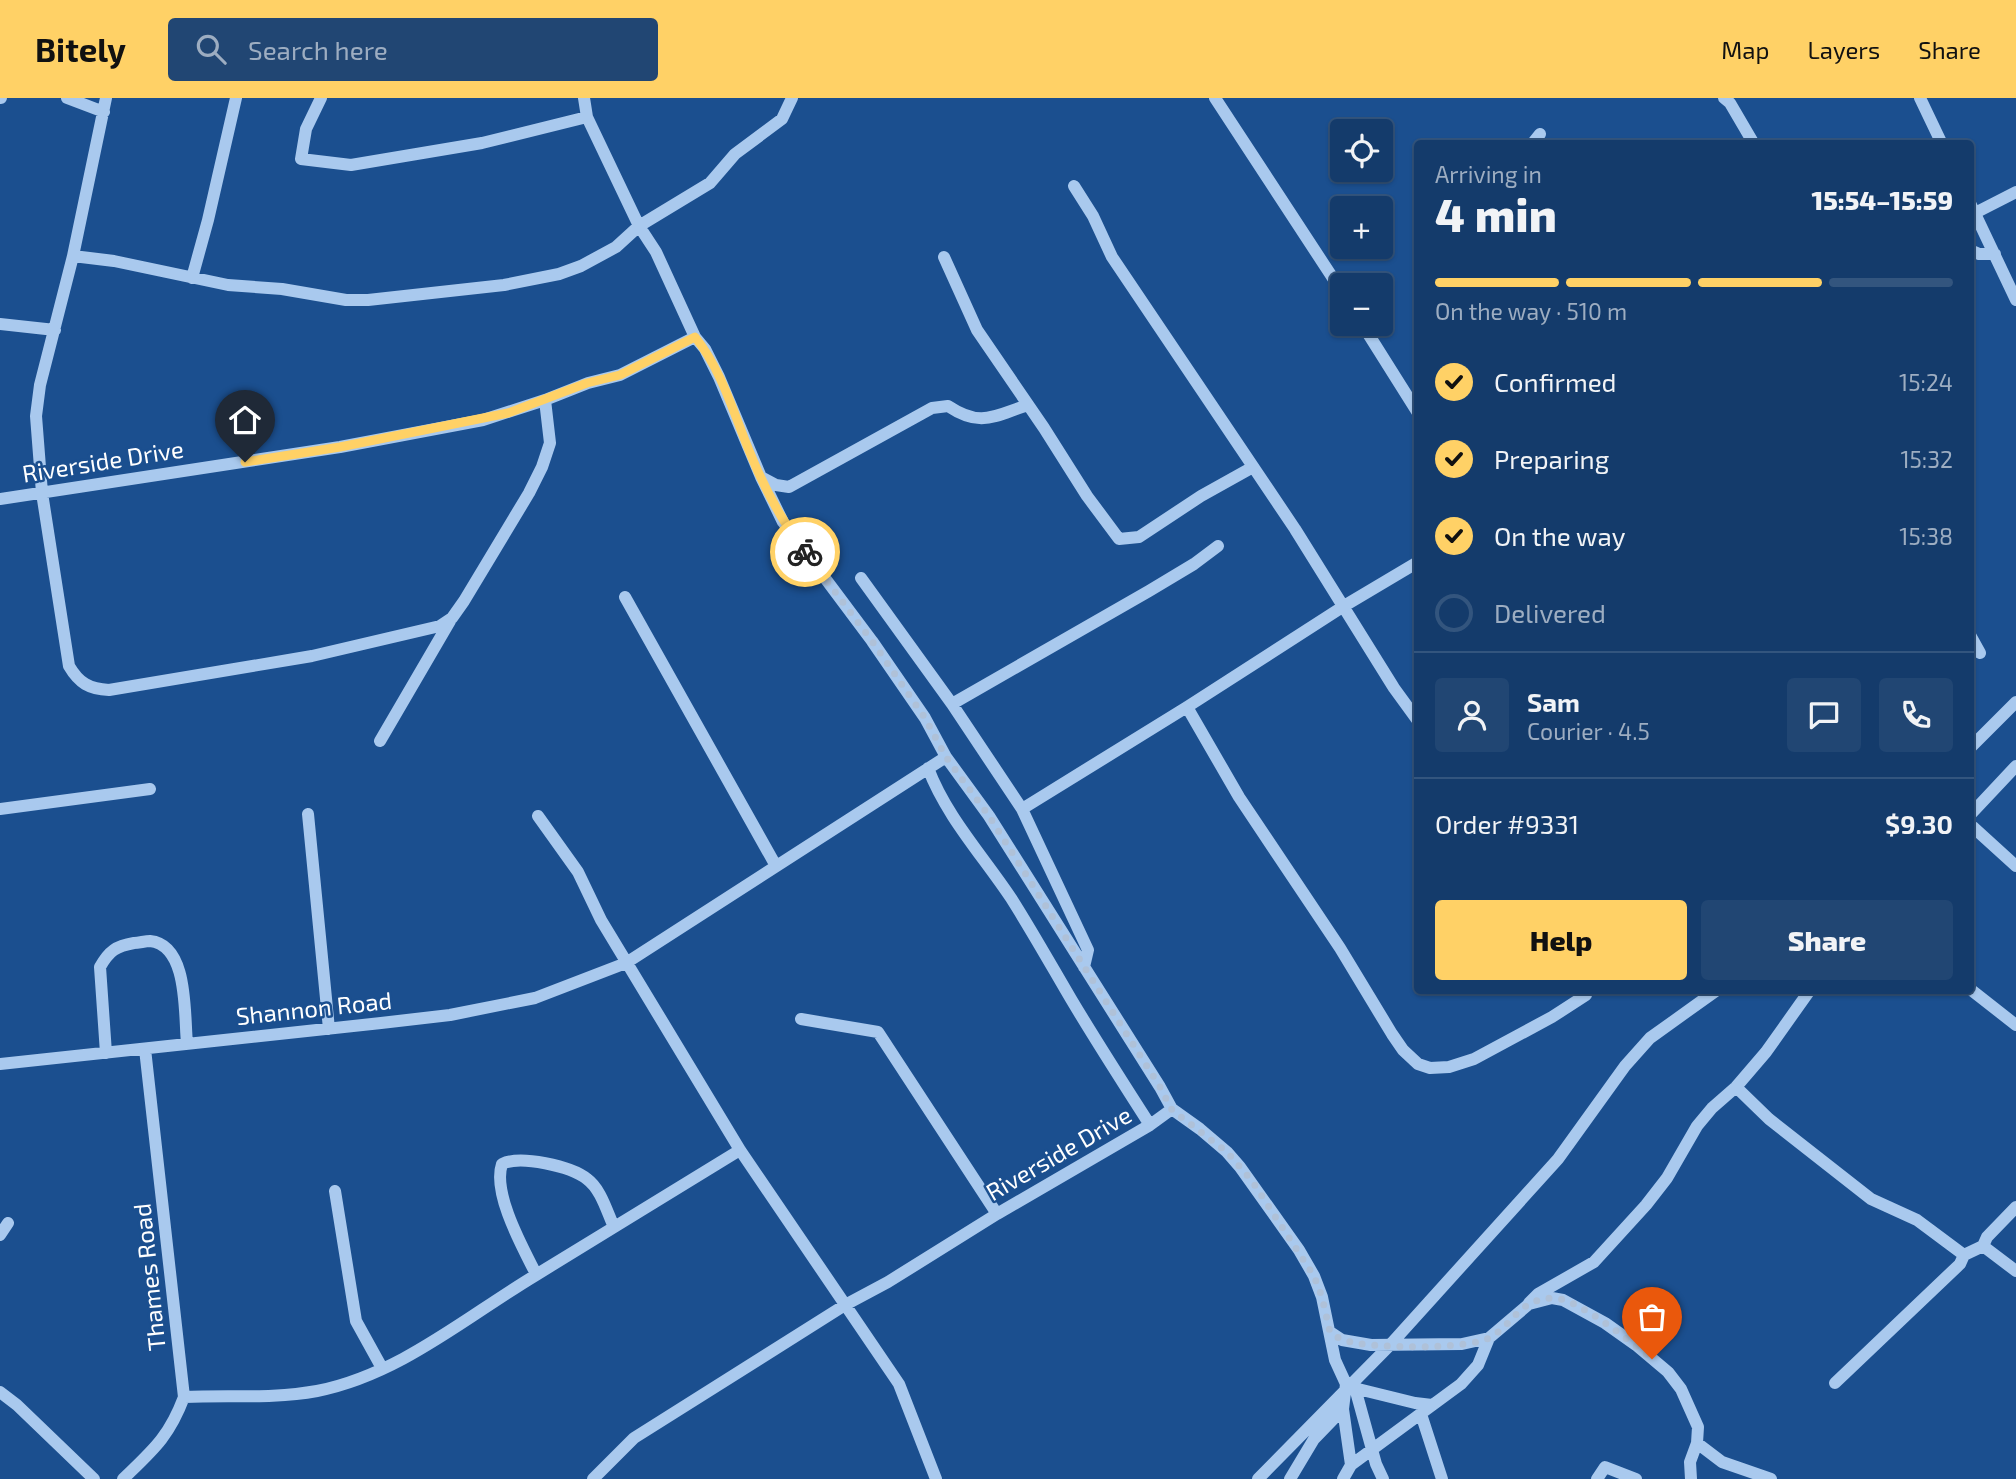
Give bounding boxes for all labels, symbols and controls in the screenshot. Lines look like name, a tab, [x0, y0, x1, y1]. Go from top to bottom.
search box	[168, 18, 658, 81]
text: Bitely	[35, 29, 126, 69]
icon: search	[192, 30, 230, 68]
text: Search here	[248, 34, 388, 65]
text: Map	[1721, 35, 1769, 64]
text: Layers	[1807, 35, 1880, 64]
text: Share	[1918, 35, 1981, 64]
map controls	[1330, 119, 1393, 336]
button: locate	[1330, 119, 1393, 182]
text: Arriving in	[1435, 160, 1542, 188]
text: 15:54–15:59	[1812, 184, 1953, 215]
text: 4 min	[1435, 186, 1557, 241]
button: +	[1330, 196, 1393, 259]
button: −	[1330, 273, 1393, 336]
text: On the way · 510 m	[1435, 297, 1627, 325]
icon: check	[1435, 363, 1473, 401]
text: Confirmed	[1494, 366, 1617, 397]
text: 15:24	[1899, 368, 1953, 396]
pin	[215, 390, 275, 462]
icon: home	[226, 401, 264, 439]
street label: Riverside Drive	[20, 433, 186, 488]
icon: check	[1435, 440, 1473, 478]
text: Preparing	[1494, 443, 1609, 474]
text: 15:32	[1900, 445, 1953, 473]
courier	[770, 517, 840, 587]
icon: check	[1435, 517, 1473, 555]
text: On the way	[1494, 520, 1625, 551]
text: 15:38	[1899, 522, 1953, 550]
icon: bike	[786, 533, 824, 571]
text: Delivered	[1494, 597, 1606, 628]
button: person	[1435, 678, 1509, 752]
button: chat	[1787, 678, 1861, 752]
button: phone	[1879, 678, 1953, 752]
text: Sam	[1527, 686, 1580, 717]
text: Courier · 4.5	[1527, 717, 1650, 745]
text: Order #9331	[1435, 808, 1579, 839]
text: $9.30	[1885, 808, 1953, 839]
button: Help	[1435, 900, 1687, 980]
button: Share	[1701, 900, 1953, 980]
street label: Shannon Road	[234, 985, 393, 1030]
street label: Riverside Drive	[980, 1099, 1136, 1206]
street label: Thames Road	[126, 1202, 171, 1352]
pin	[1622, 1287, 1682, 1359]
icon: bag	[1633, 1298, 1671, 1336]

